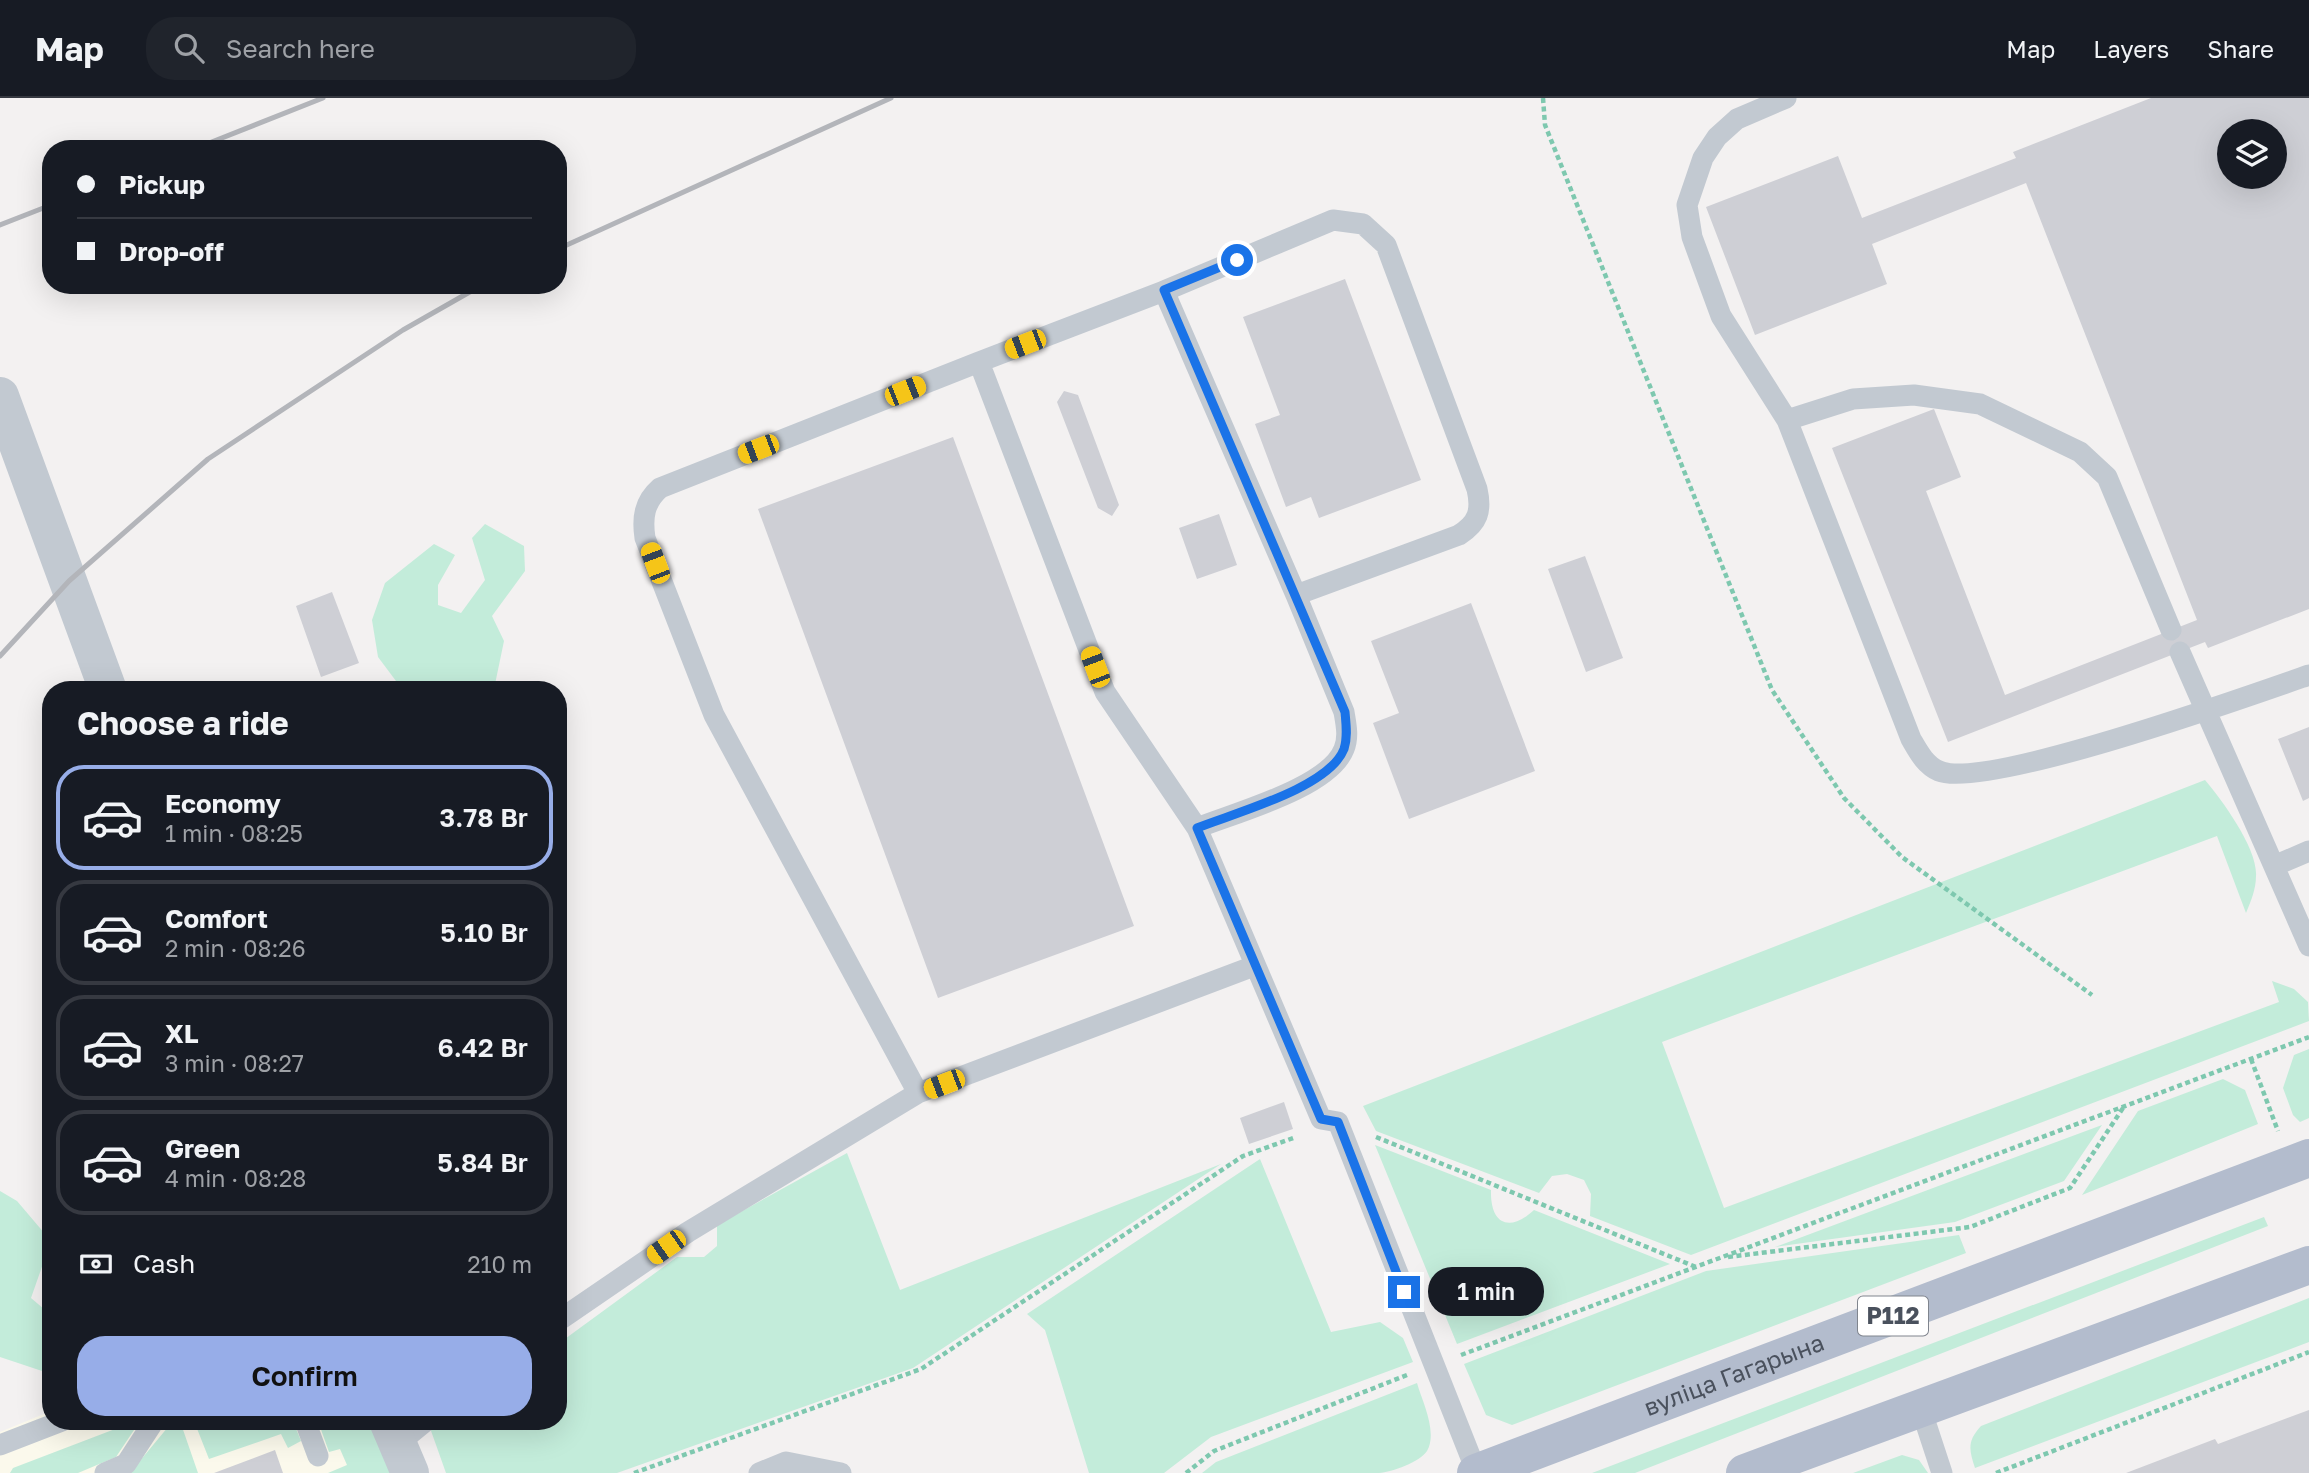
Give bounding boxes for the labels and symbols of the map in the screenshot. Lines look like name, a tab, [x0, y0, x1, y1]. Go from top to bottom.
route start	[1221, 244, 1253, 276]
car	[1002, 327, 1049, 361]
car	[882, 373, 929, 409]
car	[735, 432, 782, 466]
car	[638, 540, 673, 586]
car	[1078, 644, 1113, 690]
car	[921, 1067, 968, 1101]
car	[643, 1226, 690, 1268]
callout: 1 min	[1428, 1268, 1544, 1316]
route end	[1388, 1276, 1420, 1308]
road number: Р112	[1858, 1296, 1928, 1336]
street label: вуліца Гагарына	[1639, 1327, 1828, 1421]

